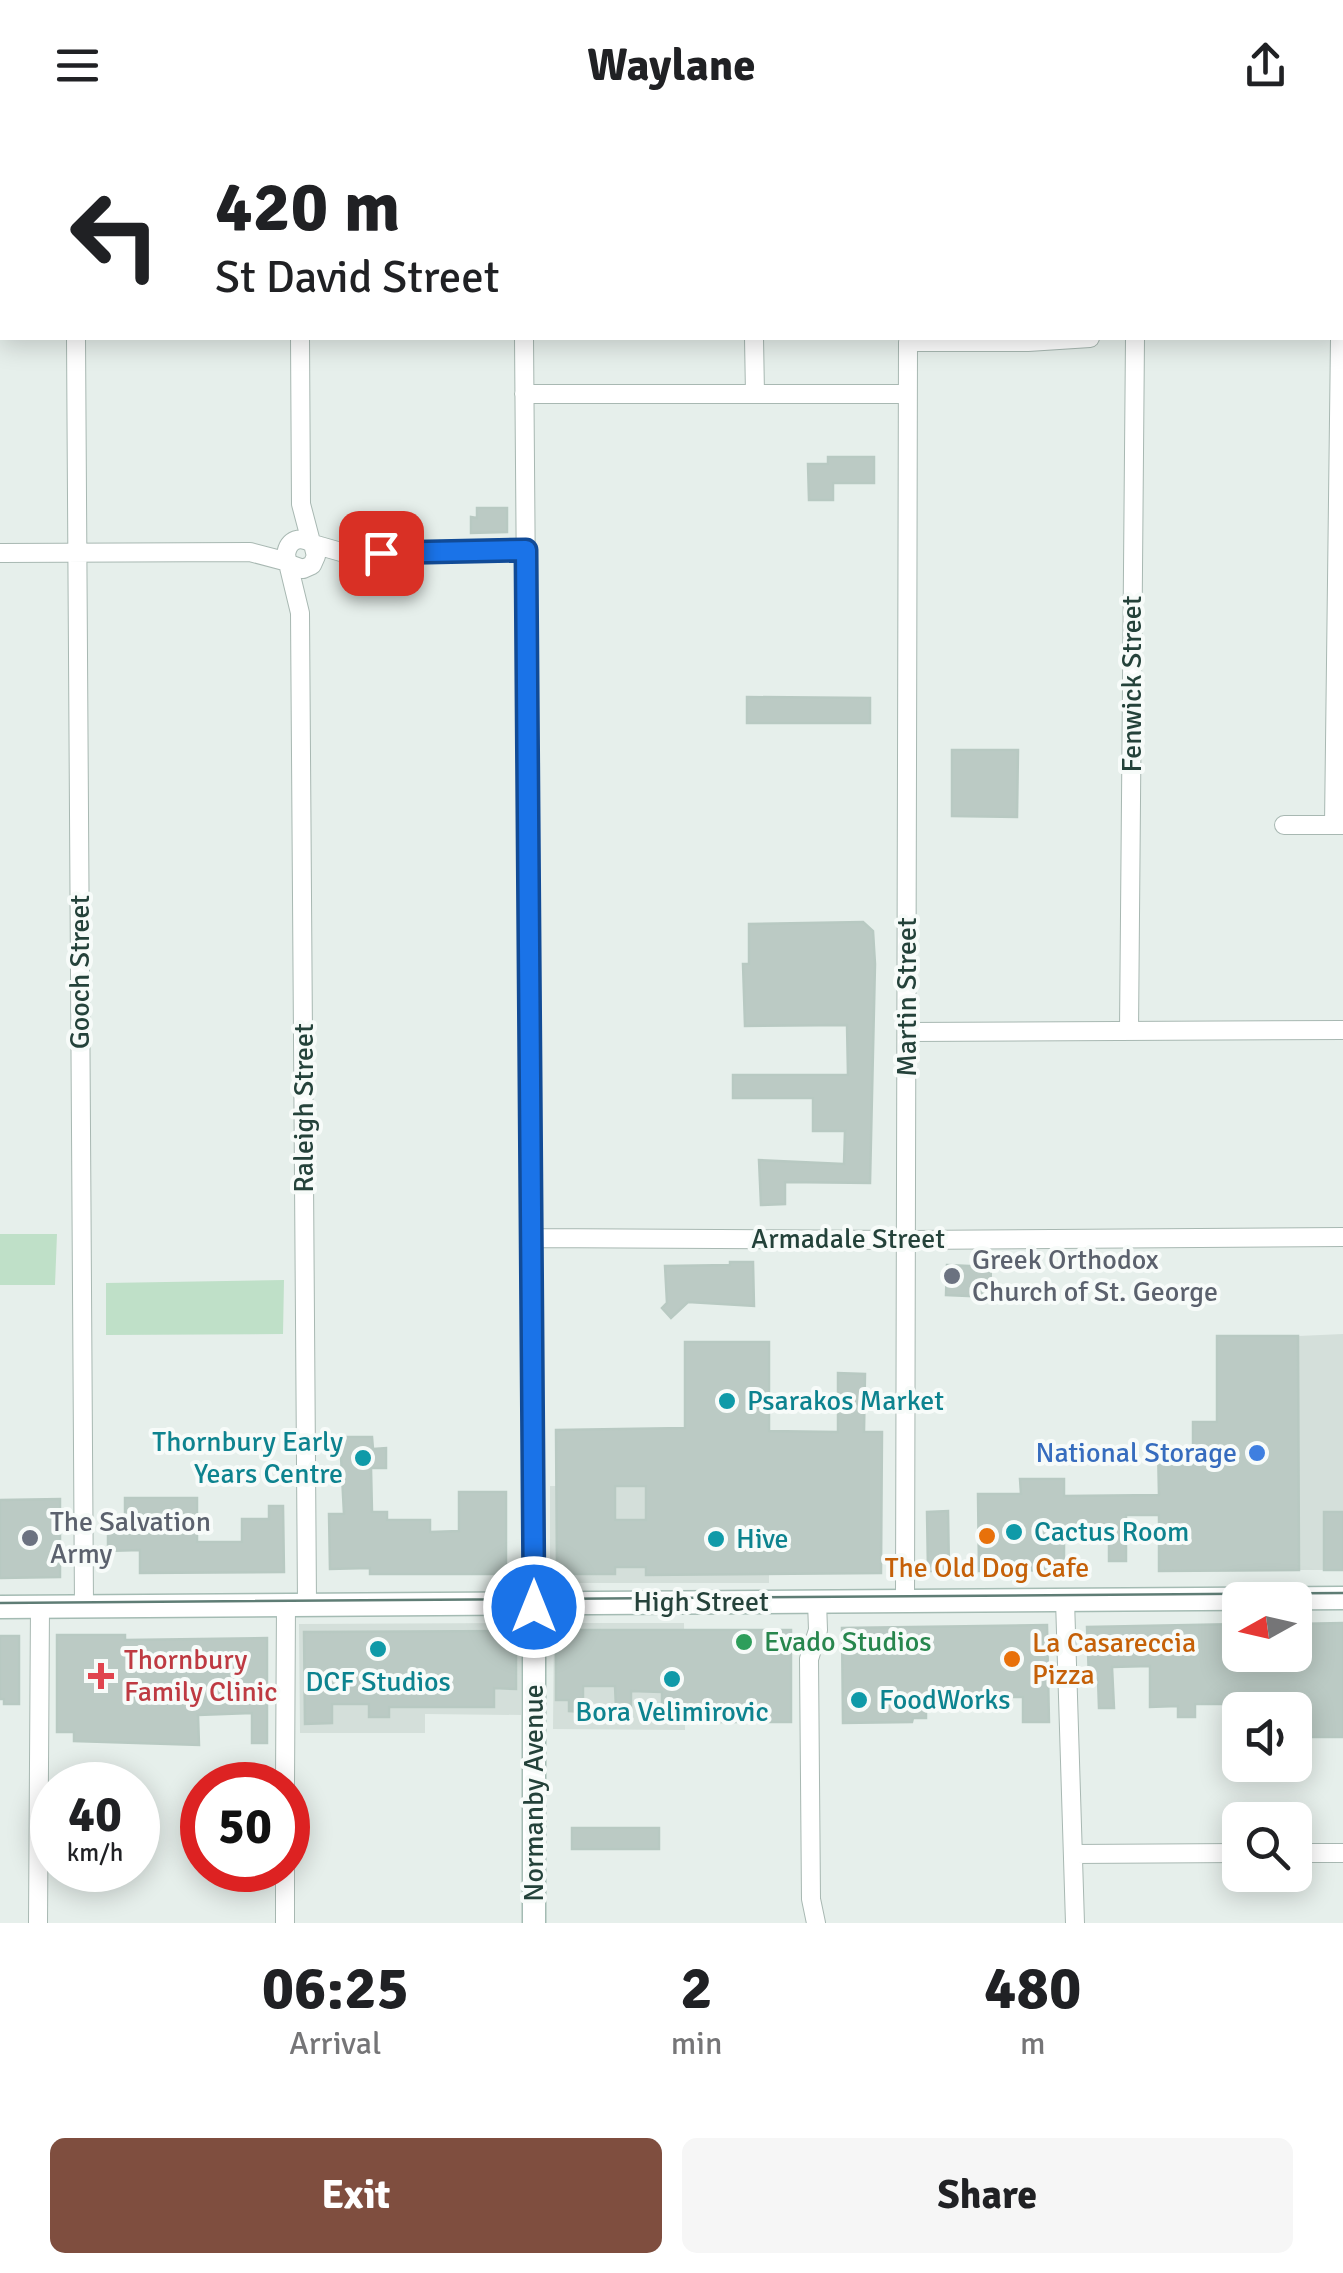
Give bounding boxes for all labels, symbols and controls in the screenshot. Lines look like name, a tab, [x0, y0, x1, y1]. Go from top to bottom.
icon: menu	[50, 38, 105, 93]
text: Waylane	[587, 38, 756, 93]
icon: share	[1238, 38, 1293, 93]
text: 420 m	[215, 164, 400, 250]
icon: left	[50, 170, 180, 300]
text: St David Street	[215, 250, 500, 305]
pin	[339, 511, 424, 596]
icon: arrive	[354, 526, 409, 581]
street label: Fenwick Street	[1115, 595, 1149, 773]
street label: Gooch Street	[63, 894, 97, 1049]
street label: Martin Street	[890, 917, 924, 1077]
street label: Raleigh Street	[287, 1023, 321, 1193]
street label: Armadale Street	[751, 1222, 945, 1256]
place label: Greek Orthodox Church of St. George	[972, 1243, 1218, 1309]
marker: Greek Orthodox Church of St. George	[941, 1265, 963, 1287]
place label: Psarakos Market	[747, 1384, 944, 1418]
marker: Psarakos Market	[716, 1390, 738, 1412]
place label: Thornbury Early Years Centre	[152, 1425, 343, 1491]
place label: National Storage	[1035, 1436, 1237, 1470]
marker: National Storage	[1246, 1442, 1268, 1464]
marker: Thornbury Early Years Centre	[352, 1447, 374, 1469]
place label: The Salvation Army	[50, 1505, 211, 1571]
place label: Cactus Room	[1034, 1515, 1189, 1549]
marker: Cactus Room	[1003, 1521, 1025, 1543]
place label: Hive	[736, 1522, 789, 1556]
marker: The Old Dog Cafe	[976, 1525, 998, 1547]
marker: The Salvation Army	[19, 1527, 41, 1549]
marker: Hive	[705, 1528, 727, 1550]
place label: The Old Dog Cafe	[885, 1551, 1089, 1585]
position arrow	[482, 1555, 586, 1659]
north arrow	[1222, 1582, 1312, 1672]
map controls	[1222, 1582, 1312, 1892]
street label: High Street	[633, 1585, 769, 1619]
place label: Evado Studios	[764, 1625, 932, 1659]
place label: La Casareccia Pizza	[1032, 1626, 1196, 1692]
marker: Evado Studios	[733, 1631, 755, 1653]
marker: DCF Studios	[367, 1638, 389, 1660]
place label: Thornbury Family Clinic	[124, 1643, 278, 1709]
marker: La Casareccia Pizza	[1001, 1648, 1023, 1670]
marker: Thornbury Family Clinic	[88, 1663, 114, 1689]
place label: DCF Studios	[305, 1665, 451, 1699]
marker: Bora Velimirovic	[661, 1668, 683, 1690]
place label: FoodWorks	[879, 1683, 1011, 1717]
street label: Normanby Avenue	[517, 1684, 551, 1902]
marker: FoodWorks	[848, 1689, 870, 1711]
button: sound	[1222, 1692, 1312, 1782]
place label: Bora Velimirovic	[575, 1695, 769, 1729]
speed limit sign: 50	[180, 1762, 310, 1892]
text: 40	[68, 1784, 122, 1846]
button: search	[1222, 1802, 1312, 1892]
text: km/h	[67, 1837, 123, 1868]
text: 06:25	[262, 1952, 409, 2026]
text: 2	[680, 1952, 713, 2026]
text: 480	[984, 1952, 1081, 2026]
text: Arrival	[289, 2024, 381, 2063]
text: min	[671, 2024, 722, 2063]
text: m	[1020, 2024, 1045, 2063]
button: Exit	[50, 2138, 662, 2253]
button: Share	[682, 2138, 1293, 2253]

